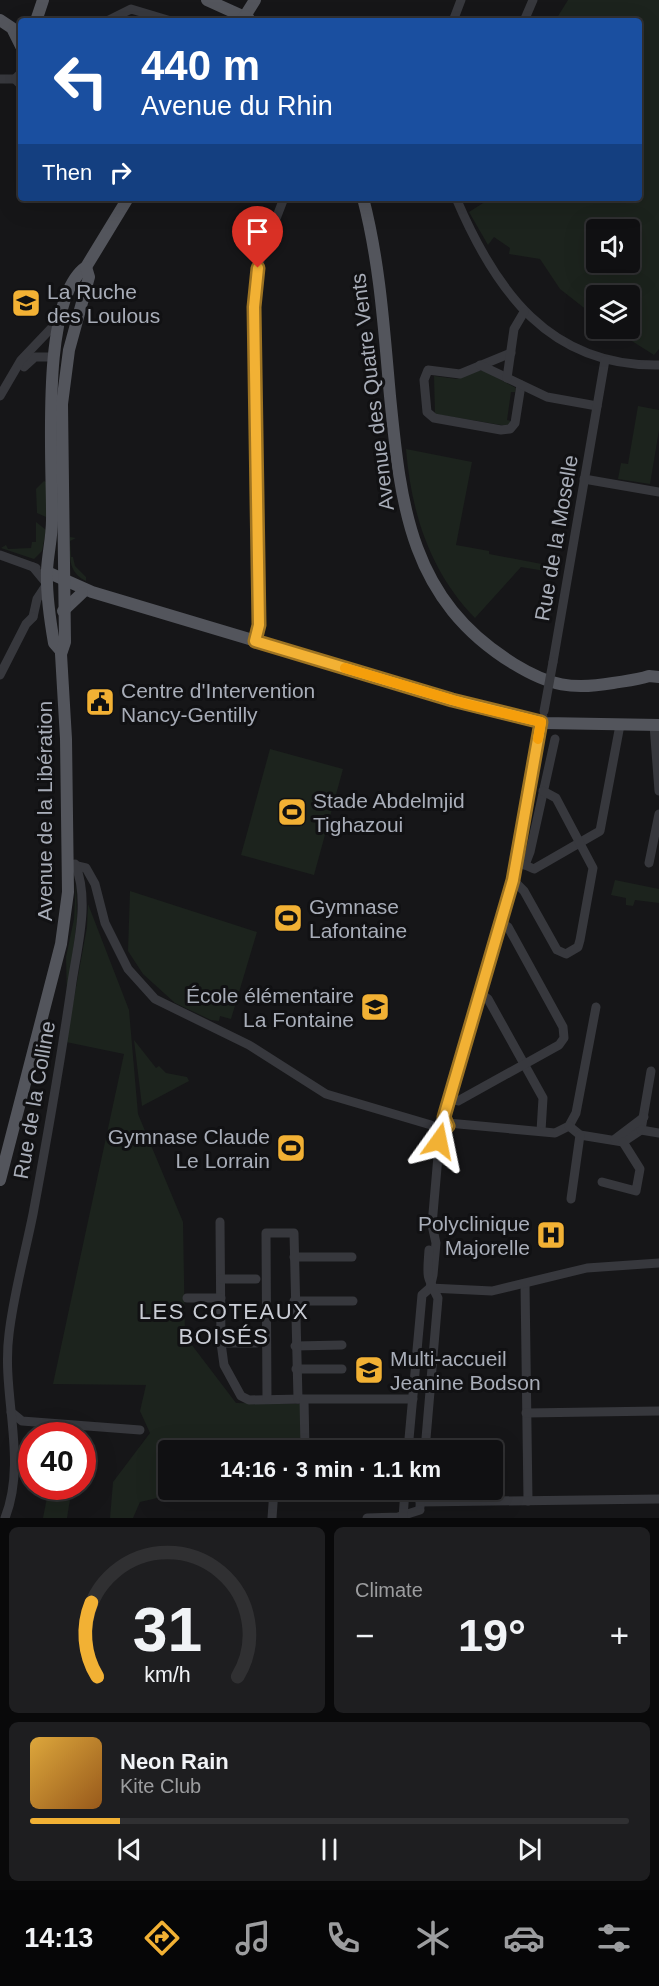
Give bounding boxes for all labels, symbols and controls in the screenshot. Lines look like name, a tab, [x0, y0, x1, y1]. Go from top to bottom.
icon: left	[42, 42, 120, 120]
text: 440 m	[141, 42, 260, 89]
text: Avenue du Rhin	[141, 91, 333, 121]
icon: right	[104, 156, 137, 189]
text: Then	[42, 160, 92, 185]
pin	[232, 206, 283, 268]
icon: arrive	[241, 215, 274, 248]
map controls	[586, 219, 640, 339]
button: sound	[586, 219, 640, 273]
street label: Avenue des Quatre Vents	[346, 272, 398, 512]
place label: La Ruche des Loulous	[47, 280, 160, 327]
button: layers	[586, 285, 640, 339]
school or university icon: La Ruche des Loulous	[10, 287, 42, 319]
street label: Rue de la Moselle	[530, 453, 582, 623]
place label: Centre d'Intervention Nancy-Gentilly	[121, 679, 315, 726]
public building icon: Centre d'Intervention Nancy-Gentilly	[84, 686, 116, 718]
street label: Avenue de la Libération	[33, 701, 56, 921]
place label: Stade Abdelmjid Tighazoui	[313, 789, 465, 836]
sports icon: Stade Abdelmjid Tighazoui	[276, 796, 308, 828]
place label: Gymnase Lafontaine	[309, 895, 407, 942]
sports icon: Gymnase Lafontaine	[272, 902, 304, 934]
place label: École élémentaire La Fontaine	[186, 984, 354, 1031]
school or university icon: École élémentaire La Fontaine	[359, 991, 391, 1023]
street label: Rue de la Colline	[9, 1019, 59, 1181]
position arrow	[407, 1109, 471, 1173]
place label: Gymnase Claude Le Lorrain	[108, 1125, 270, 1172]
sports icon: Gymnase Claude Le Lorrain	[275, 1132, 307, 1164]
place label: Polyclinique Majorelle	[418, 1212, 530, 1259]
hospital icon: Polyclinique Majorelle	[535, 1219, 567, 1251]
district label: LES COTEAUX BOISÉS	[139, 1299, 309, 1349]
place label: Multi-accueil Jeanine Bodson	[390, 1347, 541, 1394]
school or university icon: Multi-accueil Jeanine Bodson	[353, 1354, 385, 1386]
speed limit sign: 40	[18, 1422, 96, 1500]
text: 14:16 · 3 min · 1.1 km	[220, 1457, 441, 1482]
text: Climate	[355, 1579, 423, 1601]
text: 31	[132, 1595, 202, 1664]
text: 19°	[458, 1610, 526, 1661]
text: −	[355, 1617, 374, 1654]
text: +	[610, 1617, 629, 1654]
text: km/h	[144, 1663, 190, 1687]
text: Neon Rain	[120, 1749, 229, 1774]
text: Kite Club	[120, 1775, 201, 1797]
icon: previous	[113, 1833, 146, 1866]
icon: pause	[313, 1833, 346, 1866]
icon: next	[513, 1833, 546, 1866]
icon: directions	[141, 1917, 183, 1959]
icon: music	[232, 1917, 274, 1959]
icon: phone	[322, 1917, 364, 1959]
icon: climate	[412, 1917, 454, 1959]
icon: car	[503, 1917, 545, 1959]
icon: filters	[593, 1917, 635, 1959]
text: 14:13	[24, 1923, 93, 1953]

